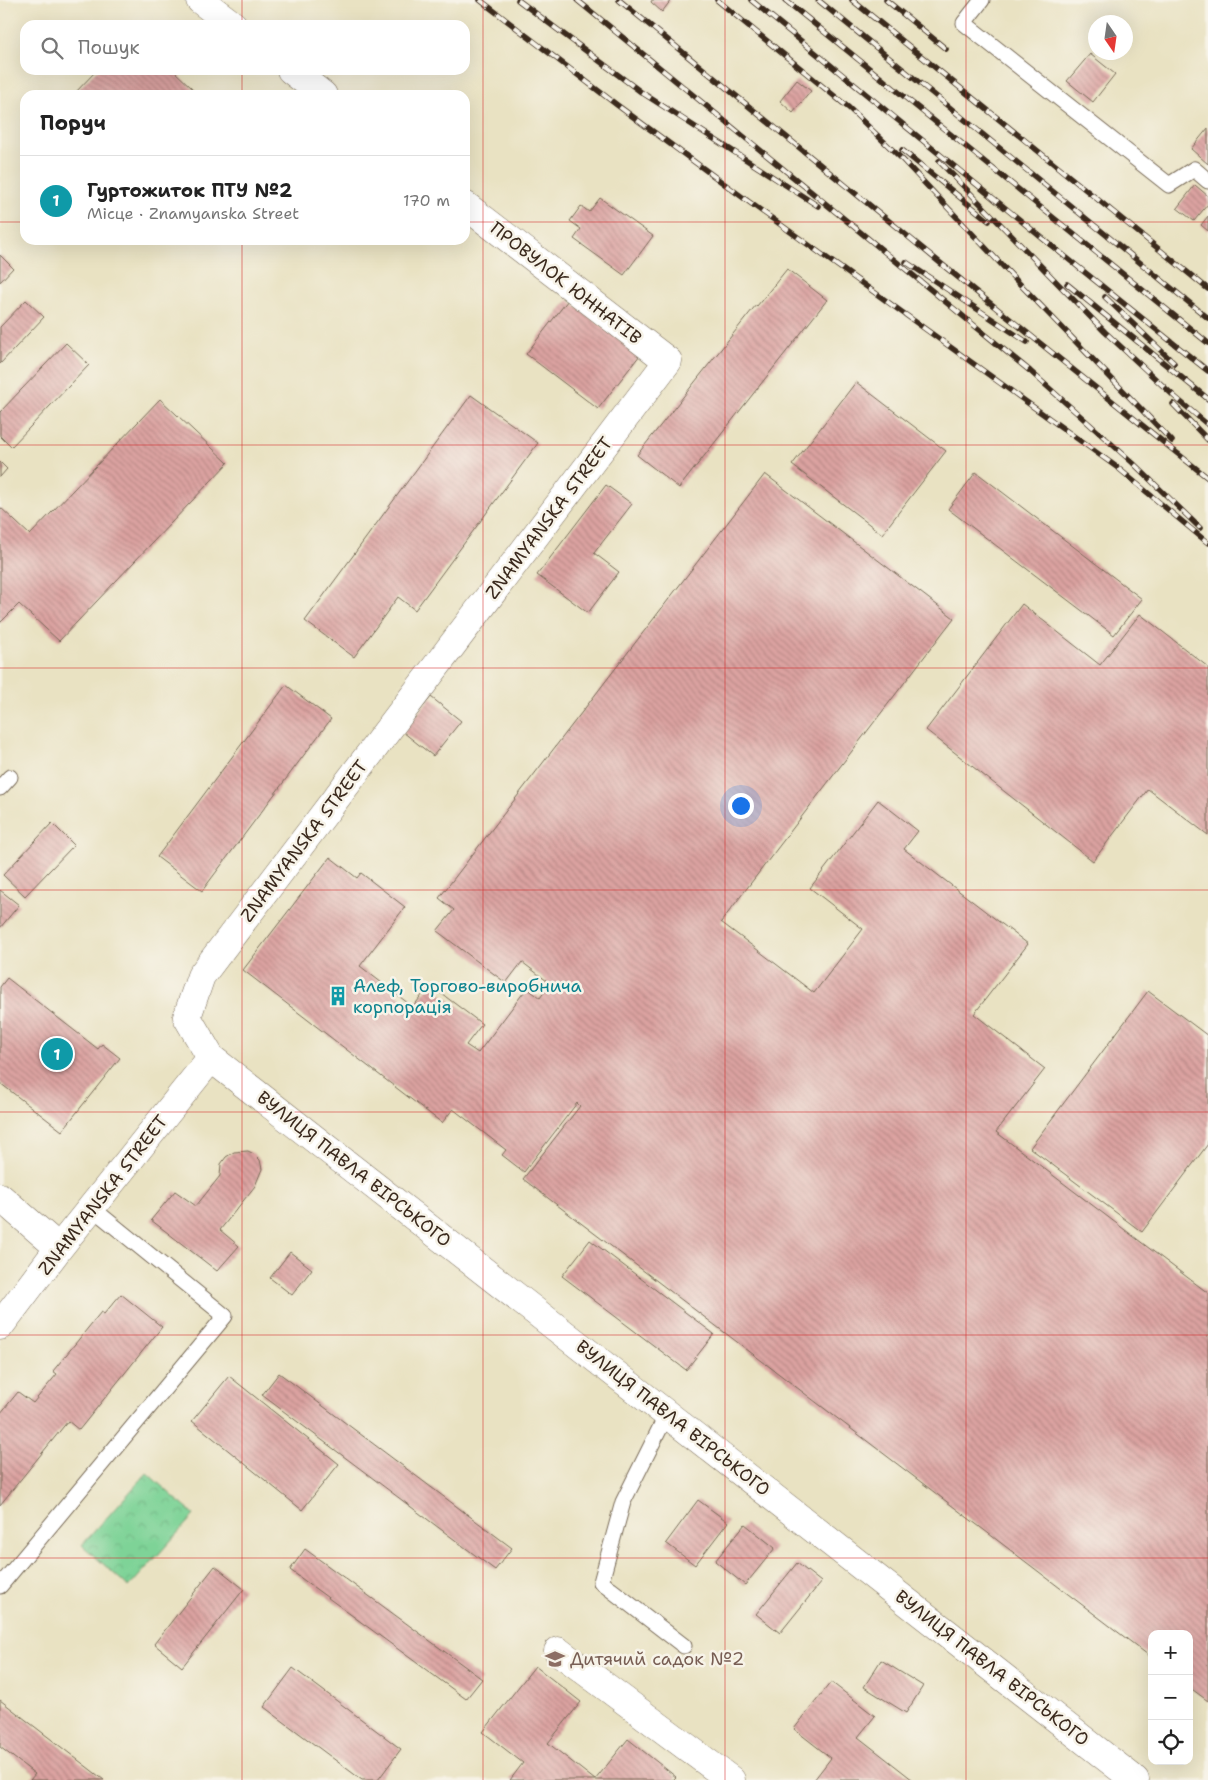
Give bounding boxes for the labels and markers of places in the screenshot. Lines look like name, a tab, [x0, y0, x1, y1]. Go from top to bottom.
place label: Алеф, Торгово-виробнича корпорація	[353, 974, 582, 1019]
building icon: Алеф, Торгово-виробнича корпорація	[327, 985, 349, 1007]
pin: 1	[41, 1035, 73, 1073]
place label: Дитячий садок №2	[570, 1647, 744, 1671]
school or university icon: Дитячий садок №2	[544, 1648, 566, 1670]

